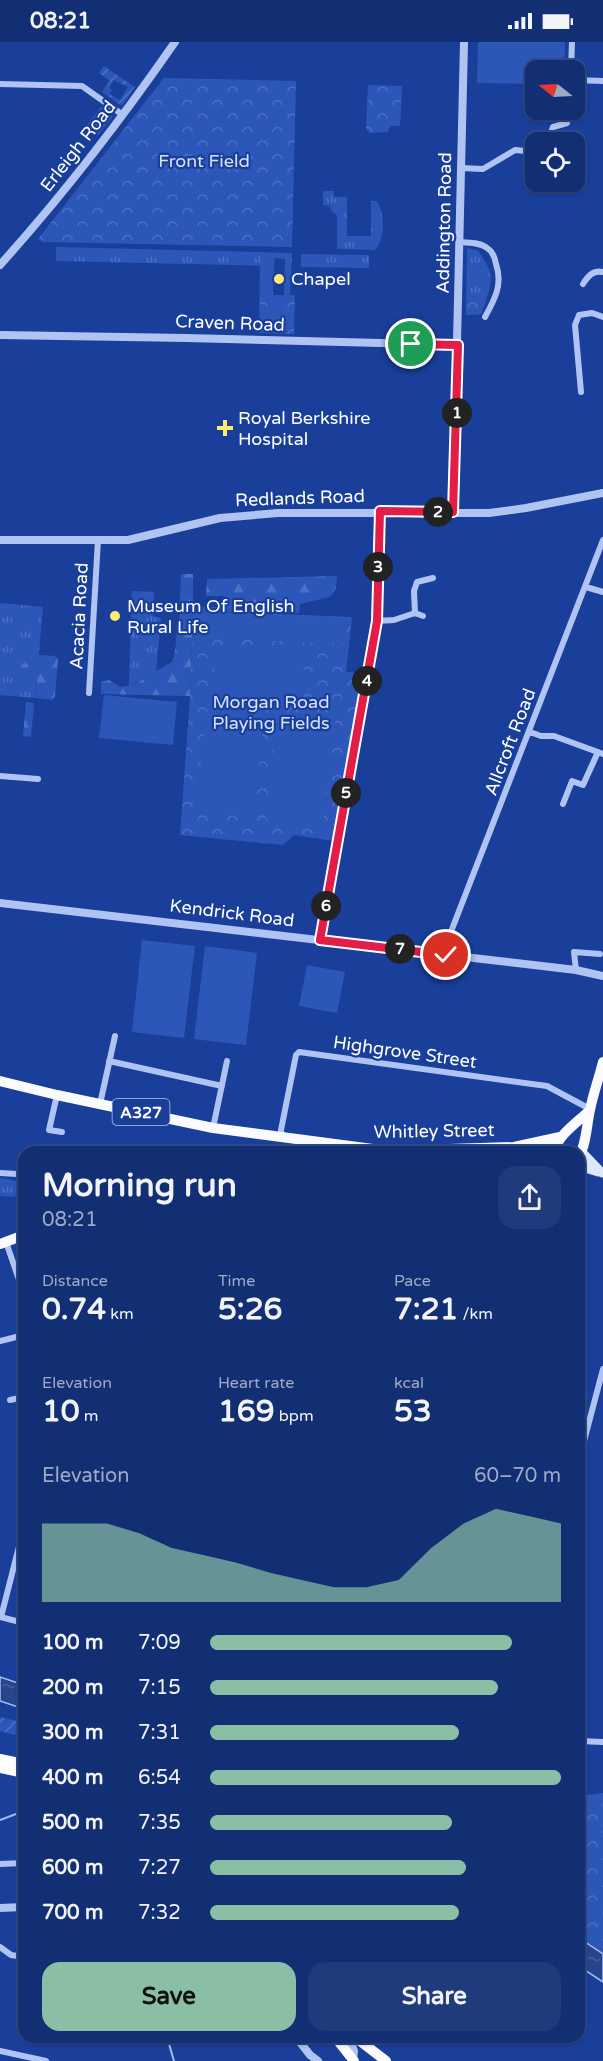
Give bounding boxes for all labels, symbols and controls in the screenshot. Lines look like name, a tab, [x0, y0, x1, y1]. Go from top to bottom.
text: 08:21	[30, 8, 91, 34]
north arrow	[525, 60, 585, 120]
map controls	[525, 60, 585, 192]
street label: Erleigh Road	[36, 96, 120, 196]
button: locate	[525, 132, 585, 192]
park label: Front Field	[158, 150, 250, 172]
street label: Addington Road	[432, 152, 456, 294]
place label: Chapel	[291, 268, 351, 290]
marker: Chapel	[272, 272, 286, 286]
street label: Craven Road	[175, 310, 285, 336]
pin	[385, 318, 436, 369]
icon: arrive	[394, 327, 427, 360]
pin: 1	[442, 398, 472, 428]
text: 1	[452, 403, 462, 423]
place label: Royal Berkshire Hospital	[238, 407, 371, 450]
marker: Royal Berkshire Hospital	[216, 419, 234, 437]
street label: Redlands Road	[235, 485, 365, 511]
pin: 2	[423, 497, 453, 527]
text: 2	[433, 502, 443, 522]
pin: 3	[363, 552, 393, 582]
text: 3	[373, 557, 383, 577]
street label: Acacia Road	[65, 562, 93, 670]
place label: Museum Of English Rural Life	[127, 595, 295, 638]
marker: Museum Of English Rural Life	[108, 609, 122, 623]
pin: 4	[352, 666, 382, 696]
text: 4	[362, 671, 372, 691]
street label: Allcroft Road	[480, 685, 540, 799]
park label: Morgan Road Playing Fields	[212, 691, 330, 734]
pin: 5	[331, 778, 361, 808]
text: 5	[341, 783, 351, 803]
pin: 6	[311, 891, 341, 921]
street label: Kendrick Road	[168, 894, 296, 932]
text: 6	[321, 896, 331, 916]
pin	[420, 929, 471, 980]
pin: 7	[385, 934, 415, 964]
icon: check	[429, 938, 462, 971]
text: 7	[395, 939, 405, 959]
street label: Highgrove Street	[332, 1031, 478, 1073]
road number: A327	[112, 1099, 170, 1125]
street label: Whitley Street	[373, 1119, 495, 1143]
text: Morning run	[42, 1166, 237, 1205]
button: share	[498, 1166, 561, 1229]
text: 08:21	[42, 1208, 97, 1232]
text: Distance	[42, 1271, 108, 1291]
text: Time	[218, 1271, 255, 1291]
text: Pace	[394, 1271, 431, 1291]
text: 0.74	[42, 1291, 106, 1328]
text: 5:26	[218, 1291, 282, 1328]
text: 7:21	[394, 1291, 458, 1328]
text: km	[106, 1304, 134, 1324]
text: /km	[458, 1304, 493, 1324]
text: Elevation	[42, 1373, 112, 1393]
text: Heart rate	[218, 1373, 294, 1393]
text: kcal	[394, 1373, 424, 1393]
text: 10	[42, 1393, 80, 1430]
text: 169	[218, 1393, 275, 1430]
text: 53	[394, 1393, 432, 1430]
text: m	[80, 1406, 99, 1426]
text: bpm	[275, 1406, 314, 1426]
text: Elevation	[42, 1464, 129, 1488]
text: 60–70 m	[474, 1464, 561, 1488]
text: 100 m	[42, 1631, 103, 1655]
text: 7:09	[138, 1631, 181, 1655]
text: 200 m	[42, 1676, 103, 1700]
text: 7:15	[138, 1676, 181, 1700]
text: 300 m	[42, 1721, 103, 1745]
text: 7:31	[138, 1721, 181, 1745]
text: 400 m	[42, 1766, 103, 1790]
text: 6:54	[138, 1766, 181, 1790]
text: 500 m	[42, 1811, 103, 1835]
text: 7:35	[138, 1811, 181, 1835]
text: 600 m	[42, 1856, 103, 1880]
text: 7:27	[138, 1856, 181, 1880]
text: 700 m	[42, 1901, 103, 1925]
text: 7:32	[138, 1901, 181, 1925]
button: Save	[42, 1962, 296, 2031]
button: Share	[308, 1962, 561, 2031]

